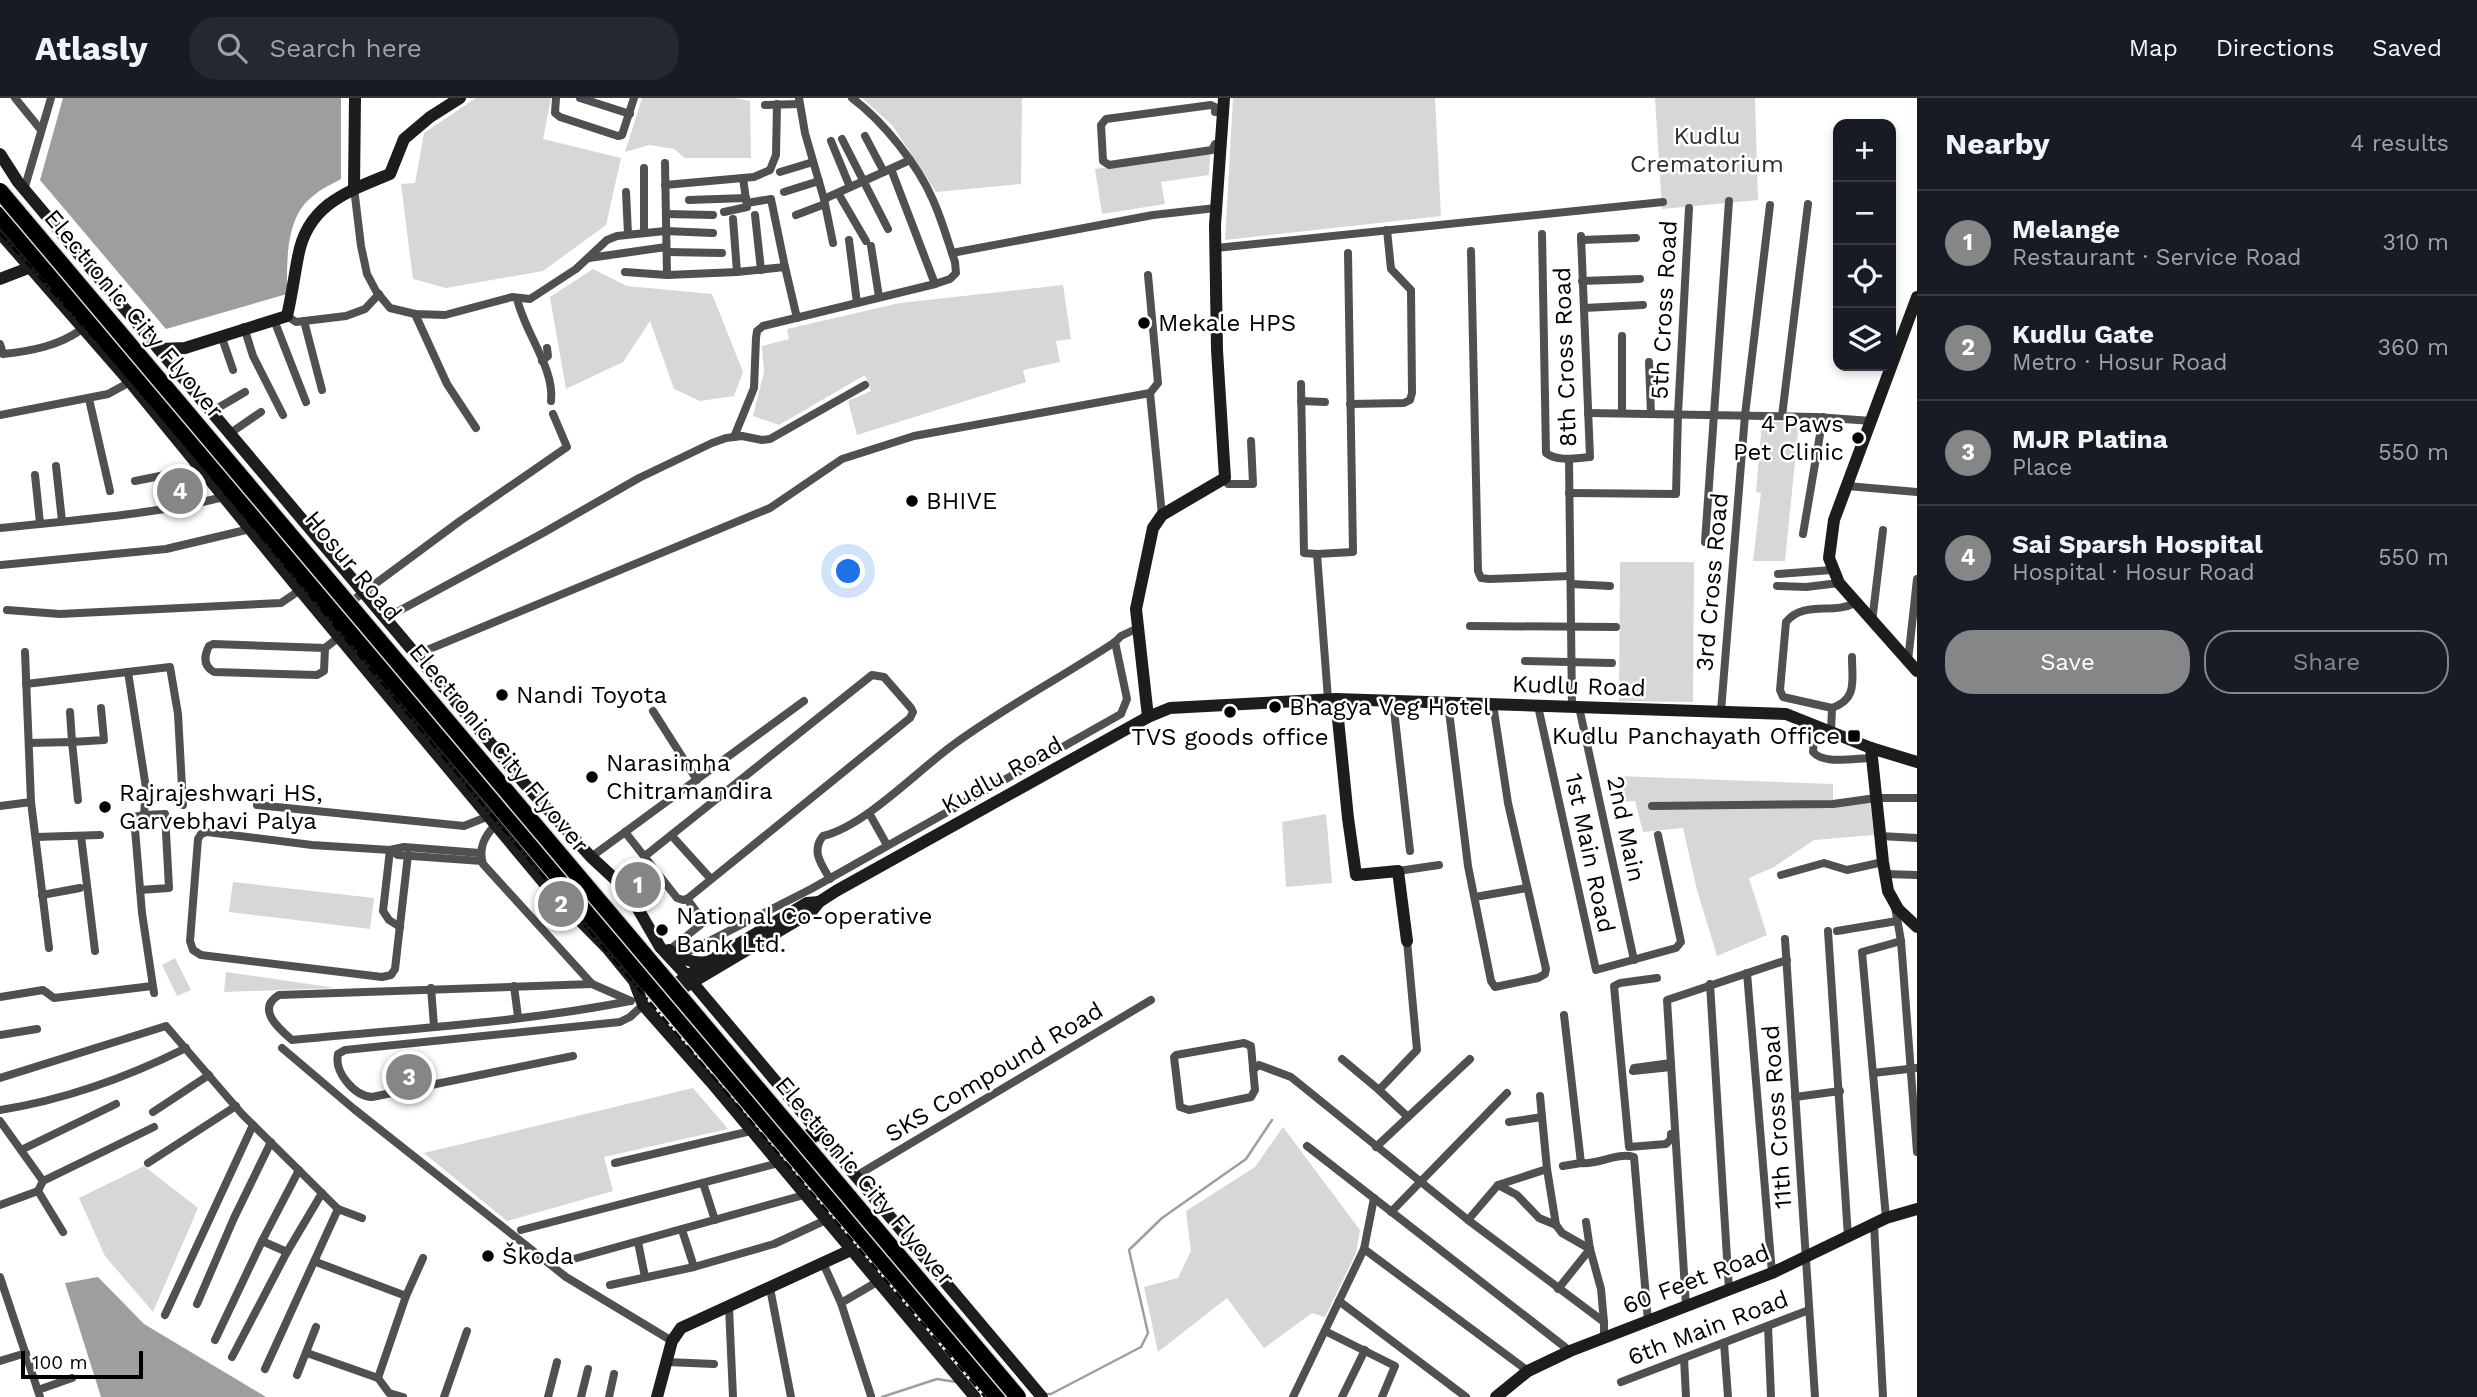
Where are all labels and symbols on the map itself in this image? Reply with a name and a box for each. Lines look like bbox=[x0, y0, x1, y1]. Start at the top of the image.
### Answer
park label: Kudlu Crematorium bbox=[1630, 122, 1784, 178]
street label: Electronic City Flyover bbox=[38, 204, 230, 424]
street label: 5th Cross Road bbox=[1645, 220, 1683, 400]
street label: 8th Cross Road bbox=[1548, 266, 1582, 448]
place label: Mekale HPS bbox=[1158, 309, 1296, 337]
marker: Mekale HPS bbox=[1136, 315, 1152, 331]
place label: 4 Paws Pet Clinic bbox=[1733, 410, 1844, 466]
marker: 4 Paws Pet Clinic bbox=[1850, 430, 1866, 446]
pin: 4 bbox=[157, 465, 203, 517]
place label: BHIVE bbox=[926, 487, 997, 515]
street label: 3rd Cross Road bbox=[1690, 492, 1734, 672]
marker: BHIVE bbox=[904, 493, 920, 509]
street label: Hosur Road bbox=[299, 505, 407, 627]
your location bbox=[831, 554, 865, 588]
street label: Electronic City Flyover bbox=[403, 638, 595, 858]
street label: Kudlu Road bbox=[1512, 670, 1646, 702]
place label: Nandi Toyota bbox=[516, 681, 667, 709]
marker: Nandi Toyota bbox=[494, 687, 510, 703]
place label: Bhagya Veg Hotel bbox=[1289, 693, 1491, 721]
marker: Bhagya Veg Hotel bbox=[1267, 699, 1283, 715]
marker: TVS goods office bbox=[1222, 704, 1238, 720]
place label: Kudlu Panchayath Office bbox=[1552, 722, 1840, 750]
place label: TVS goods office bbox=[1131, 723, 1329, 751]
marker: Kudlu Panchayath Office bbox=[1846, 728, 1862, 744]
street label: Kudlu Road bbox=[937, 730, 1067, 820]
place label: Narasimha Chitramandira bbox=[606, 749, 773, 805]
marker: Narasimha Chitramandira bbox=[584, 769, 600, 785]
street label: 1st Main Road bbox=[1559, 771, 1621, 935]
street label: 2nd Main bbox=[1601, 774, 1651, 884]
place label: Rajrajeshwari HS, Garvebhavi Palya bbox=[119, 779, 323, 835]
marker: Rajrajeshwari HS, Garvebhavi Palya bbox=[97, 799, 113, 815]
pin: 1 bbox=[615, 859, 661, 911]
pin: 2 bbox=[538, 878, 584, 930]
place label: National Co-operative Bank Ltd. bbox=[676, 902, 932, 958]
marker: National Co-operative Bank Ltd. bbox=[654, 922, 670, 938]
street label: SKS Compound Road bbox=[880, 996, 1108, 1148]
street label: 11th Cross Road bbox=[1757, 1024, 1797, 1210]
pin: 3 bbox=[386, 1051, 432, 1103]
street label: Electronic City Flyover bbox=[769, 1071, 961, 1291]
street label: 60 Feet Road bbox=[1619, 1238, 1773, 1320]
place label: Škoda bbox=[502, 1242, 574, 1270]
marker: Škoda bbox=[480, 1248, 496, 1264]
street label: 6th Main Road bbox=[1624, 1285, 1792, 1371]
scale bar bbox=[21, 1348, 144, 1380]

